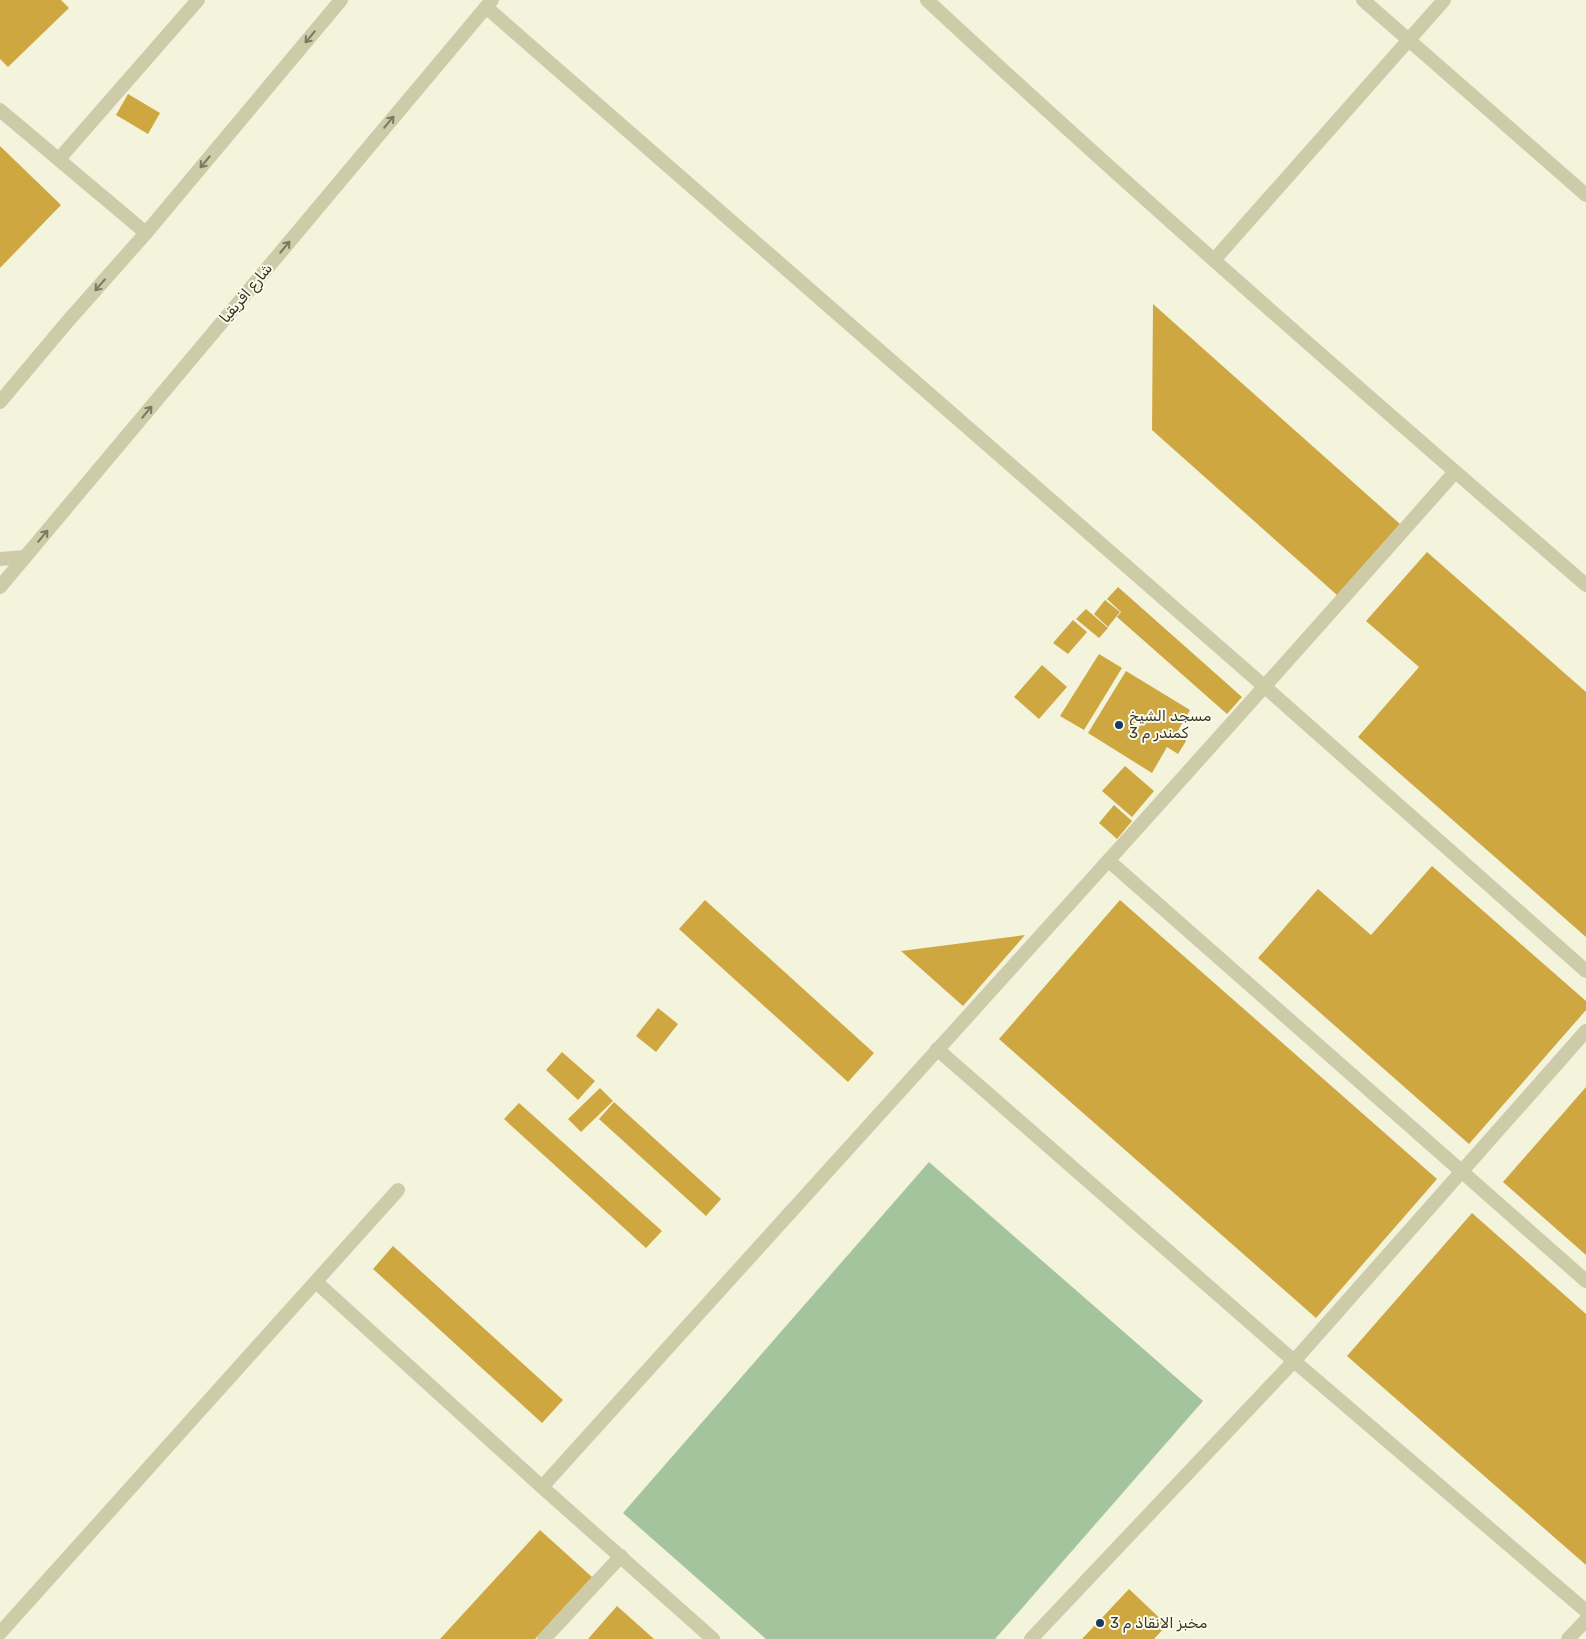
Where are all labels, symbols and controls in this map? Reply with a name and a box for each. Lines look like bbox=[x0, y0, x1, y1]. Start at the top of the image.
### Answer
one-way arrow bbox=[304, 31, 315, 44]
one-way arrow bbox=[384, 116, 395, 129]
one-way arrow bbox=[200, 155, 211, 168]
one-way arrow bbox=[279, 240, 291, 253]
street label: شارع افريقيا bbox=[216, 260, 278, 328]
one-way arrow bbox=[94, 279, 105, 292]
one-way arrow bbox=[141, 405, 153, 418]
one-way arrow bbox=[37, 530, 48, 543]
place label: مسجد الشيخ كمندر م 3 bbox=[1129, 707, 1211, 743]
marker: مسجد الشيخ كمندر م 3 bbox=[1113, 719, 1125, 731]
place label: مخبز الانقاذ م 3 bbox=[1110, 1614, 1207, 1633]
marker: مخبز الانقاذ م 3 bbox=[1094, 1617, 1106, 1629]

